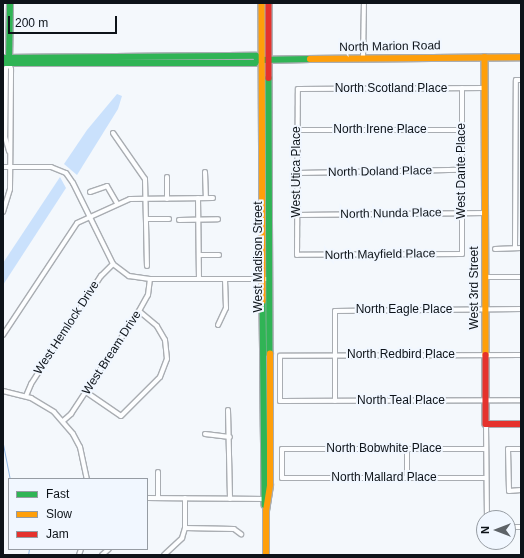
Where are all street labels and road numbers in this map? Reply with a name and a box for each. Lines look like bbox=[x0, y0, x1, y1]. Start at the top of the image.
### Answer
street label: North Marion Road bbox=[339, 39, 441, 55]
street label: North Scotland Place bbox=[335, 82, 447, 96]
street label: North Irene Place bbox=[333, 123, 427, 137]
street label: West Dante Place bbox=[455, 123, 469, 219]
street label: West Utica Place bbox=[290, 126, 304, 218]
street label: North Doland Place bbox=[328, 164, 432, 180]
street label: West Madison Street bbox=[252, 201, 266, 313]
street label: North Nunda Place bbox=[340, 206, 442, 222]
street label: West 3rd Street bbox=[468, 246, 482, 330]
street label: North Mayfield Place bbox=[325, 247, 435, 263]
street label: West Hemlock Drive bbox=[31, 279, 103, 377]
street label: North Eagle Place bbox=[356, 303, 452, 317]
street label: West Bream Drive bbox=[80, 308, 144, 398]
street label: North Redbird Place bbox=[347, 348, 455, 362]
street label: North Teal Place bbox=[357, 394, 445, 408]
street label: North Bobwhite Place bbox=[326, 442, 442, 456]
street label: North Mallard Place bbox=[331, 471, 437, 485]

